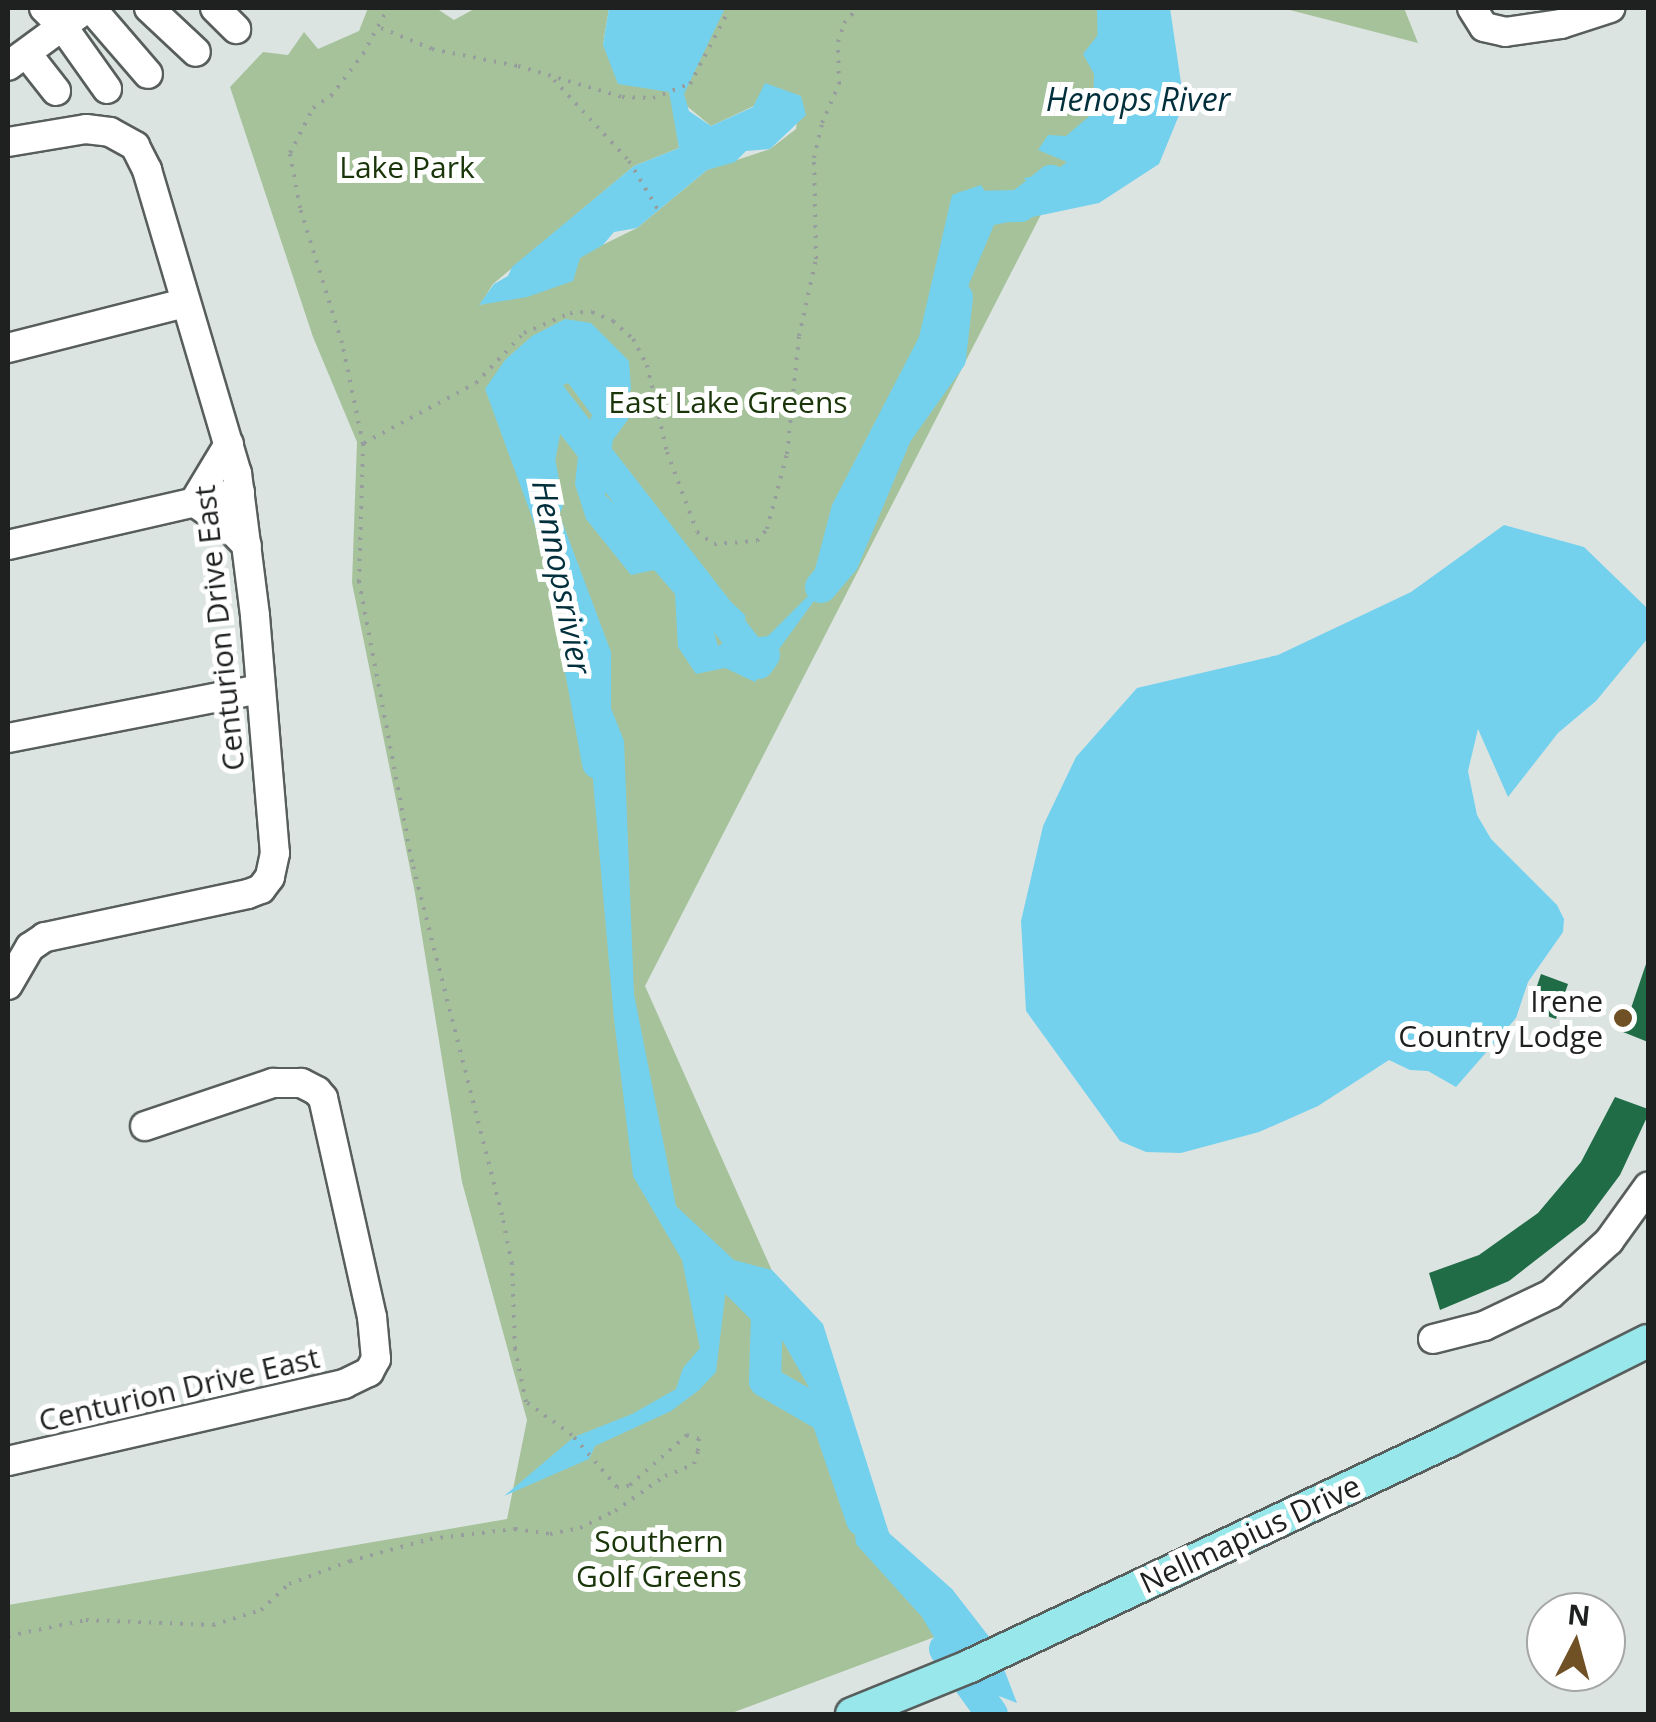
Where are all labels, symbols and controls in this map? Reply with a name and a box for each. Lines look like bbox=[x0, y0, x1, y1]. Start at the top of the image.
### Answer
water label: Henops River bbox=[1046, 80, 1230, 118]
park label: Lake Park bbox=[339, 149, 475, 185]
park label: East Lake Greens bbox=[608, 384, 848, 420]
water label: Hennopsrivier bbox=[524, 477, 600, 677]
street label: Centurion Drive East bbox=[186, 483, 252, 773]
place label: Irene Country Lodge bbox=[1398, 983, 1603, 1054]
marker: Irene Country Lodge bbox=[1612, 1007, 1634, 1029]
street label: Centurion Drive East bbox=[35, 1339, 323, 1439]
street label: Nellmapius Drive bbox=[1134, 1467, 1366, 1601]
park label: Southern Golf Greens bbox=[576, 1523, 742, 1594]
north arrow bbox=[1526, 1592, 1626, 1692]
text: N bbox=[1566, 1594, 1592, 1634]

